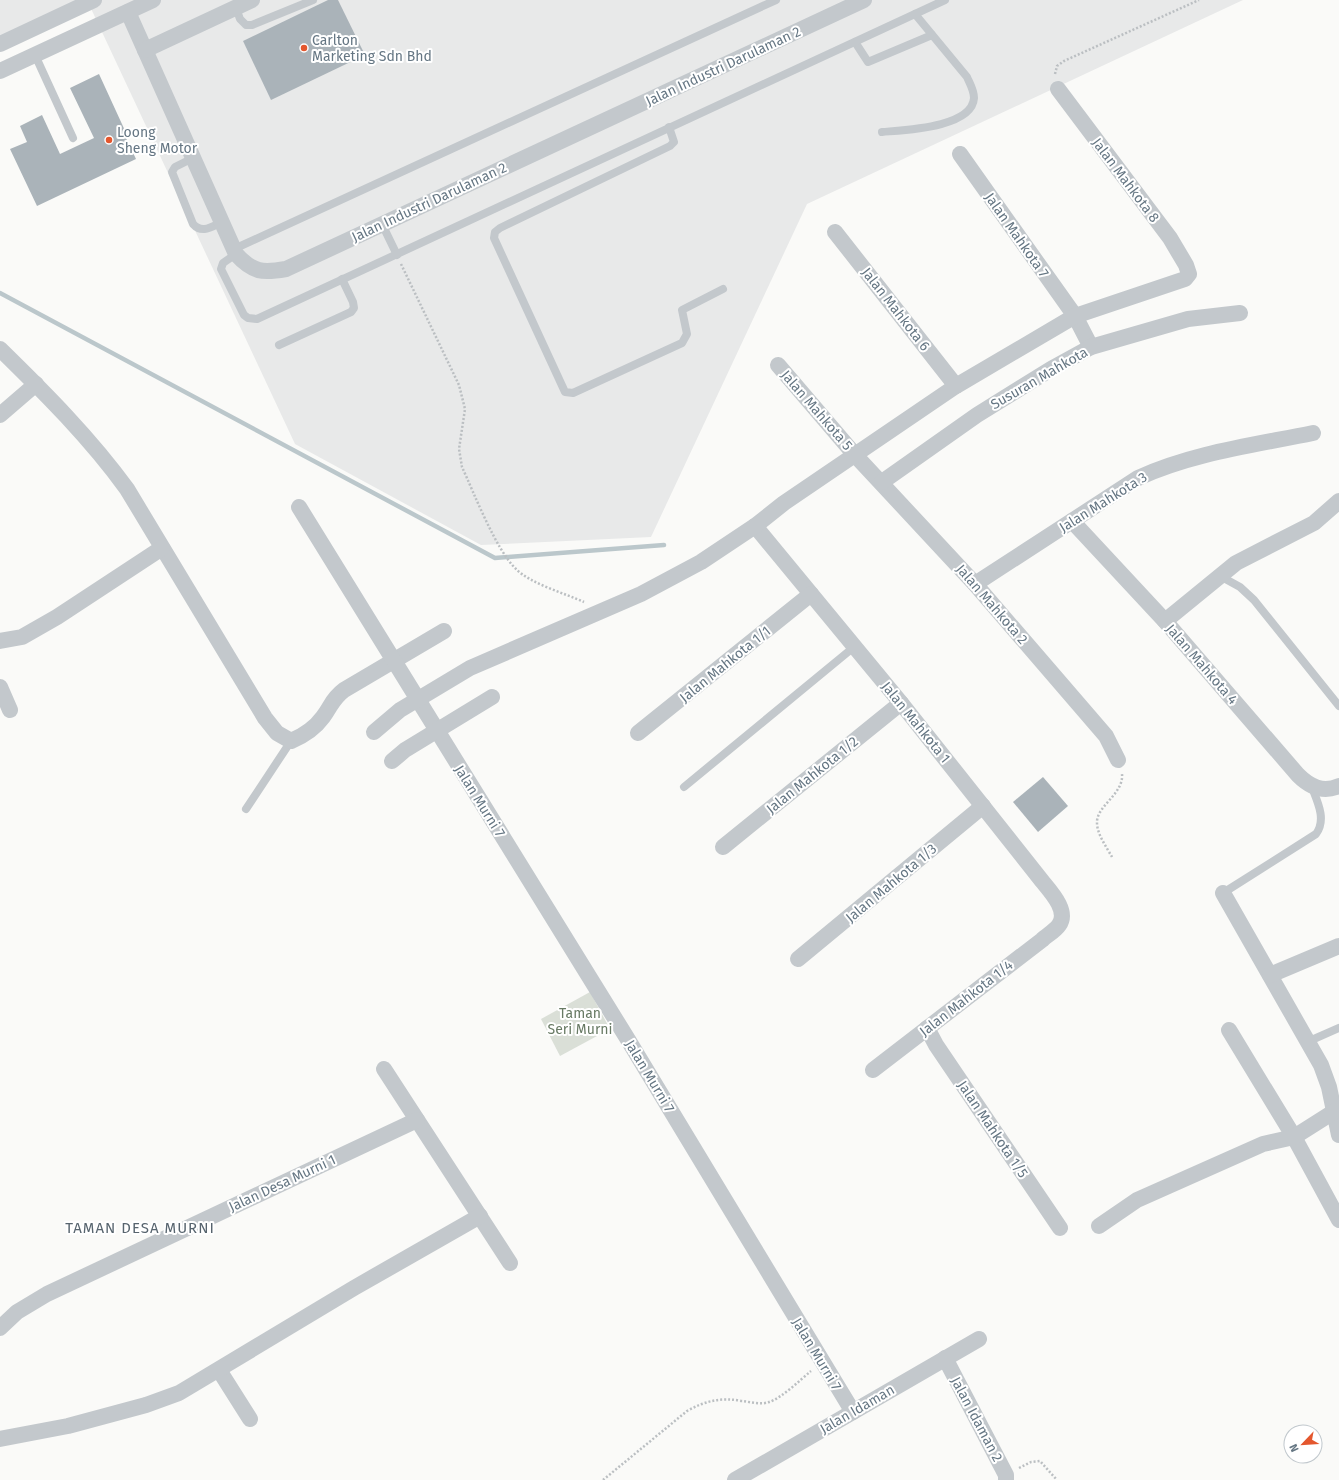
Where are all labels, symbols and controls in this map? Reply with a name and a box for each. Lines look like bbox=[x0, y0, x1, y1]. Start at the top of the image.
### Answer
street label: Jalan Industri Darulaman 2 bbox=[643, 23, 803, 110]
place label: Carlton Marketing Sdn Bhd bbox=[312, 32, 432, 65]
marker: Carlton Marketing Sdn Bhd bbox=[299, 43, 309, 53]
place label: Loong Sheng Motor bbox=[117, 124, 198, 157]
marker: Loong Sheng Motor bbox=[104, 135, 114, 145]
street label: Jalan Mahkota 8 bbox=[1088, 135, 1163, 226]
street label: Jalan Industri Darulaman 2 bbox=[349, 159, 509, 246]
street label: Jalan Mahkota 7 bbox=[981, 190, 1052, 281]
street label: Jalan Mahkota 6 bbox=[858, 264, 933, 354]
street label: Susuran Mahkota bbox=[988, 344, 1091, 413]
street label: Jalan Mahkota 5 bbox=[777, 367, 856, 454]
street label: Jalan Mahkota 3 bbox=[1056, 469, 1150, 536]
street label: Jalan Mahkota 2 bbox=[952, 561, 1031, 648]
street label: Jalan Mahkota 4 bbox=[1162, 621, 1242, 708]
street label: Jalan Mahkota 1/1 bbox=[676, 623, 774, 706]
street label: Jalan Mahkota 1 bbox=[878, 678, 954, 766]
street label: Jalan Mahkota 1/2 bbox=[763, 733, 862, 818]
street label: Jalan Murni 7 bbox=[451, 762, 508, 840]
street label: Jalan Mahkota 1/3 bbox=[842, 840, 940, 926]
street label: Jalan Mahkota 1/4 bbox=[916, 956, 1017, 1040]
park label: Taman Seri Murni bbox=[548, 1005, 612, 1038]
street label: Jalan Murni 7 bbox=[621, 1037, 678, 1116]
street label: Jalan Mahkota 1/5 bbox=[954, 1077, 1031, 1181]
street label: Jalan Desa Murni 1 bbox=[226, 1151, 338, 1216]
district label: TAMAN DESA MURNI bbox=[65, 1219, 215, 1237]
street label: Jalan Murni 7 bbox=[788, 1315, 845, 1394]
street label: Jalan Idaman 2 bbox=[947, 1374, 1006, 1465]
street label: Jalan Idaman bbox=[817, 1381, 898, 1438]
north arrow bbox=[1283, 1424, 1323, 1464]
text: N bbox=[1287, 1442, 1302, 1454]

